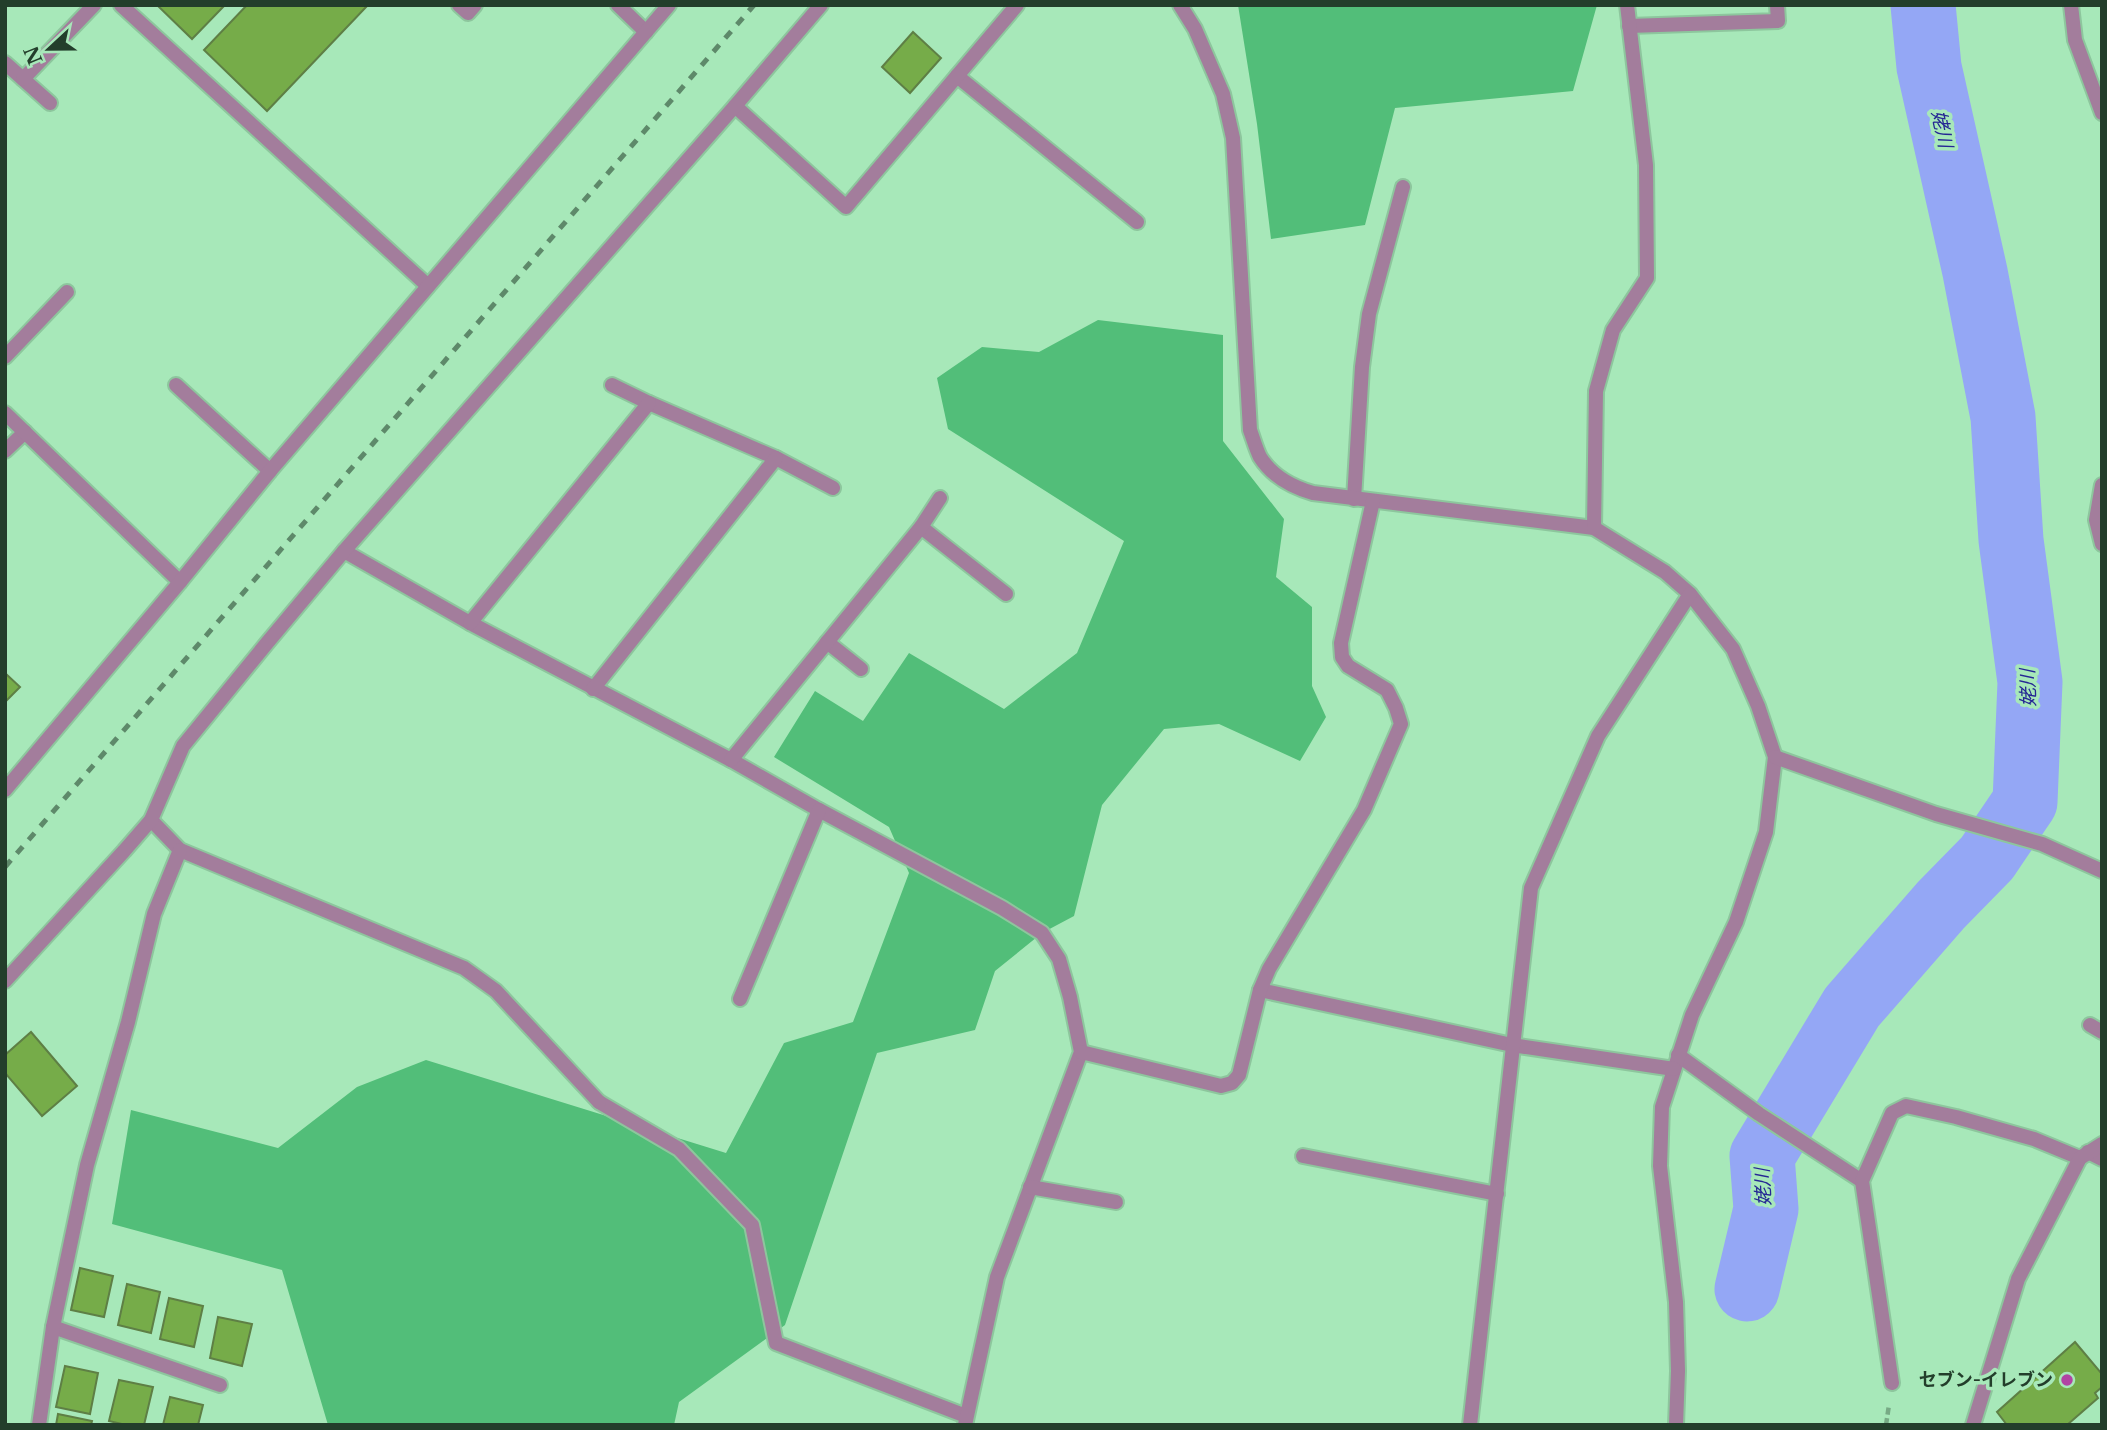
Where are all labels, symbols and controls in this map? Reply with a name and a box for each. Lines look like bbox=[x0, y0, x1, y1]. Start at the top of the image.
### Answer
north arrow bbox=[14, 14, 84, 84]
text: N bbox=[20, 42, 48, 68]
water label: 姥川 bbox=[1927, 108, 1958, 152]
water label: 姥川 bbox=[2016, 667, 2040, 707]
water label: 姥川 bbox=[1750, 1165, 1775, 1207]
place label: セブン-イレブン bbox=[1919, 1369, 2053, 1391]
marker: セブン-イレブン bbox=[2059, 1372, 2075, 1388]

